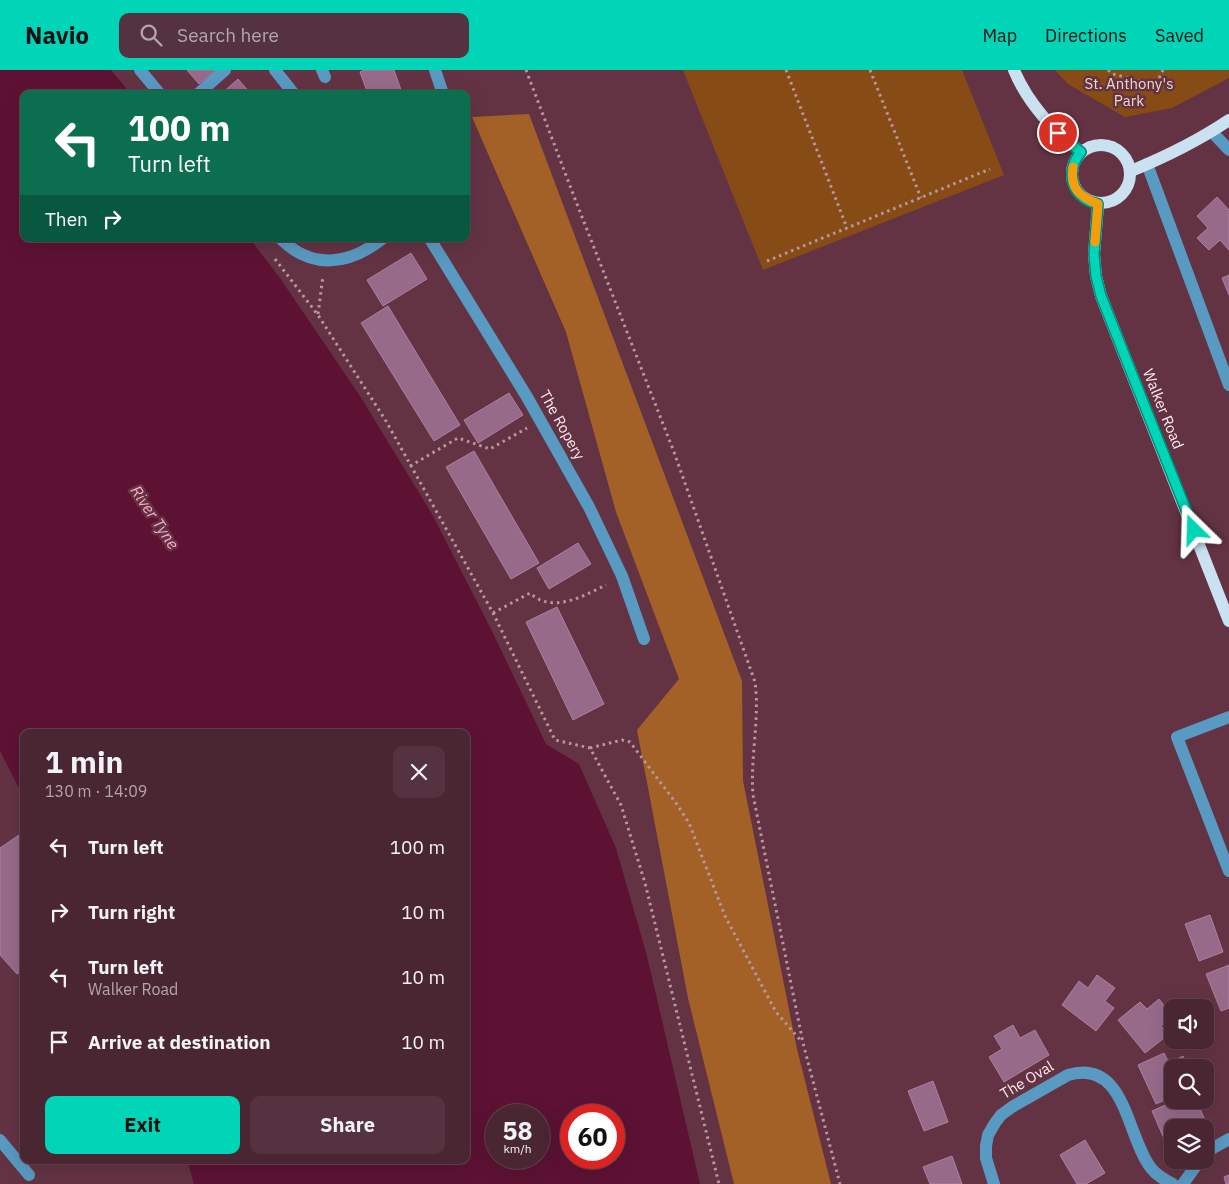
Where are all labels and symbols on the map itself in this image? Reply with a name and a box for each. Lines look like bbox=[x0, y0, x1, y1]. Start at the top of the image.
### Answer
park label: St. Anthony's Park bbox=[1084, 74, 1174, 110]
pin bbox=[1037, 112, 1079, 154]
street label: Walker Road bbox=[1139, 366, 1188, 452]
street label: The Ropery bbox=[536, 387, 590, 463]
water label: River Tyne bbox=[126, 481, 184, 553]
position arrow bbox=[1167, 503, 1219, 555]
street label: The Oval bbox=[997, 1056, 1057, 1103]
speed limit sign: 60 bbox=[560, 1104, 625, 1169]

